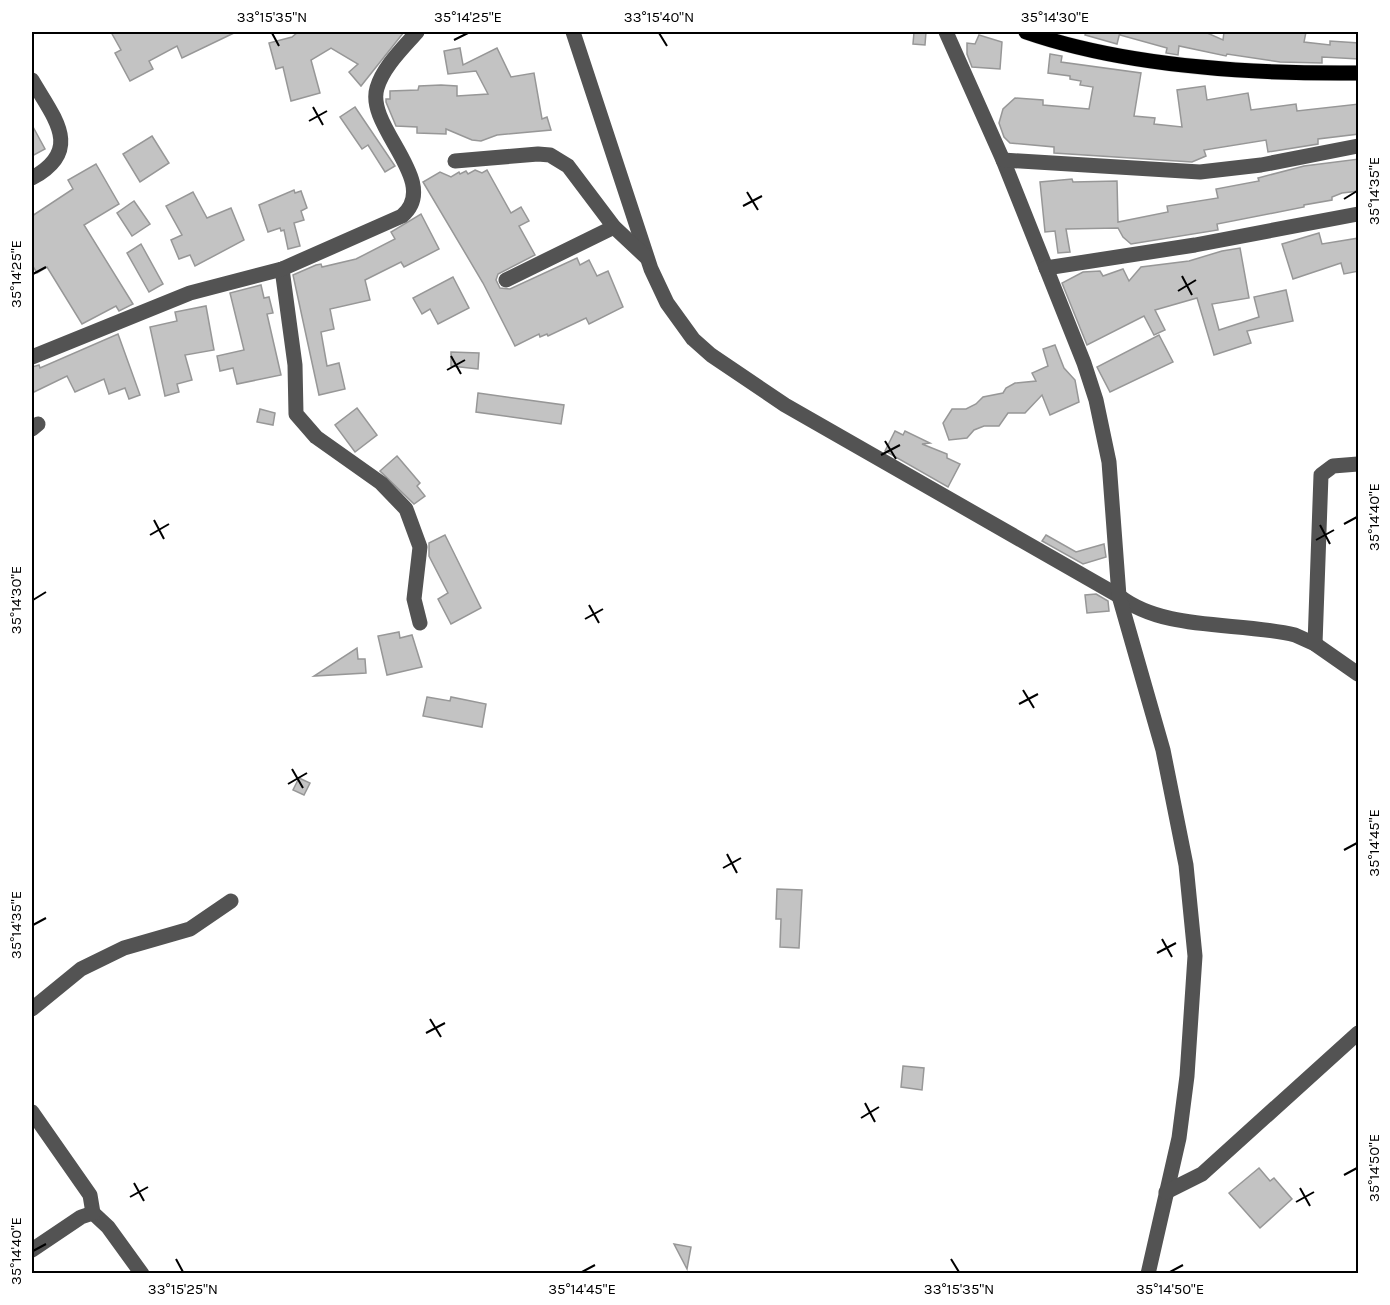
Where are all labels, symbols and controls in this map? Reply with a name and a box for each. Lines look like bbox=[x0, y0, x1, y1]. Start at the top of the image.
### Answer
text: 33°15'35"N bbox=[237, 8, 307, 26]
text: 35°14'25"E bbox=[434, 8, 502, 26]
text: 33°15'40"N bbox=[624, 8, 694, 26]
text: 35°14'30"E bbox=[1021, 8, 1089, 26]
text: 35°14'35"E bbox=[1365, 157, 1383, 225]
text: 35°14'25"E bbox=[7, 240, 25, 308]
text: 35°14'40"E bbox=[1365, 483, 1383, 551]
text: 35°14'30"E bbox=[7, 566, 25, 634]
text: 35°14'45"E bbox=[1365, 809, 1383, 877]
text: 35°14'35"E bbox=[7, 891, 25, 959]
text: 35°14'50"E bbox=[1365, 1134, 1383, 1202]
text: 35°14'40"E bbox=[7, 1217, 25, 1285]
text: 33°15'25"N bbox=[148, 1280, 218, 1298]
text: 35°14'45"E bbox=[548, 1280, 616, 1298]
text: 33°15'35"N bbox=[924, 1280, 994, 1298]
text: 35°14'50"E bbox=[1136, 1280, 1204, 1298]

